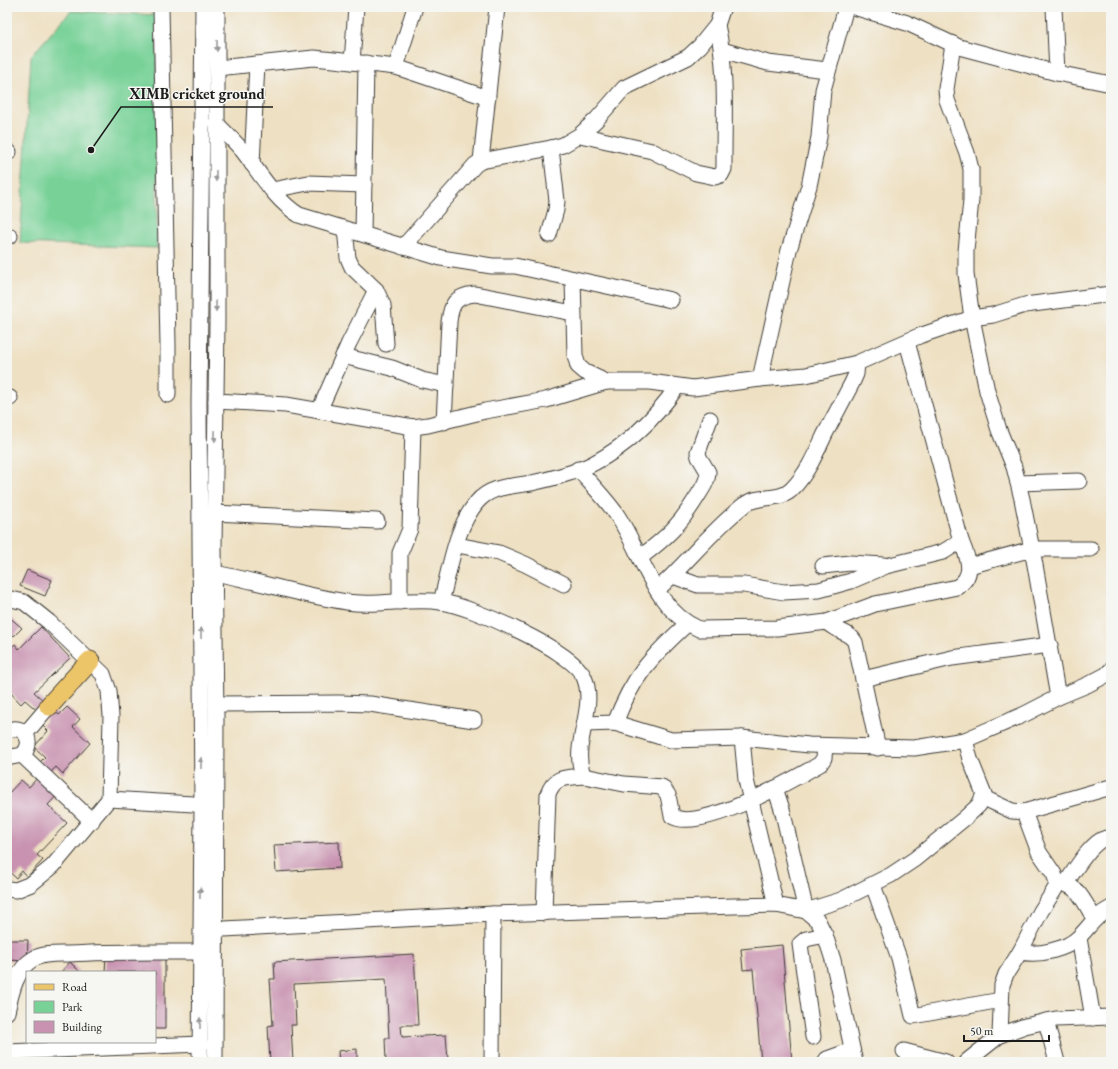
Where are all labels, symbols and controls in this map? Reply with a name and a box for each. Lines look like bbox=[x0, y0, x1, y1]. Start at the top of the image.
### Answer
one-way arrow bbox=[214, 40, 220, 53]
callout: XIMB cricket ground bbox=[121, 80, 273, 107]
text: XIMB cricket ground bbox=[128, 84, 266, 103]
one-way arrow bbox=[213, 170, 219, 183]
one-way arrow bbox=[213, 300, 219, 313]
one-way arrow bbox=[212, 430, 218, 443]
one-way arrow bbox=[198, 626, 204, 639]
one-way arrow bbox=[198, 756, 204, 769]
one-way arrow bbox=[197, 887, 204, 899]
legend bbox=[26, 971, 156, 1043]
text: Road bbox=[62, 979, 88, 995]
text: Park bbox=[62, 999, 83, 1015]
one-way arrow bbox=[197, 1017, 204, 1029]
scale bar bbox=[964, 1017, 1049, 1043]
text: Building bbox=[62, 1019, 103, 1035]
text: 50 m bbox=[970, 1023, 994, 1039]

